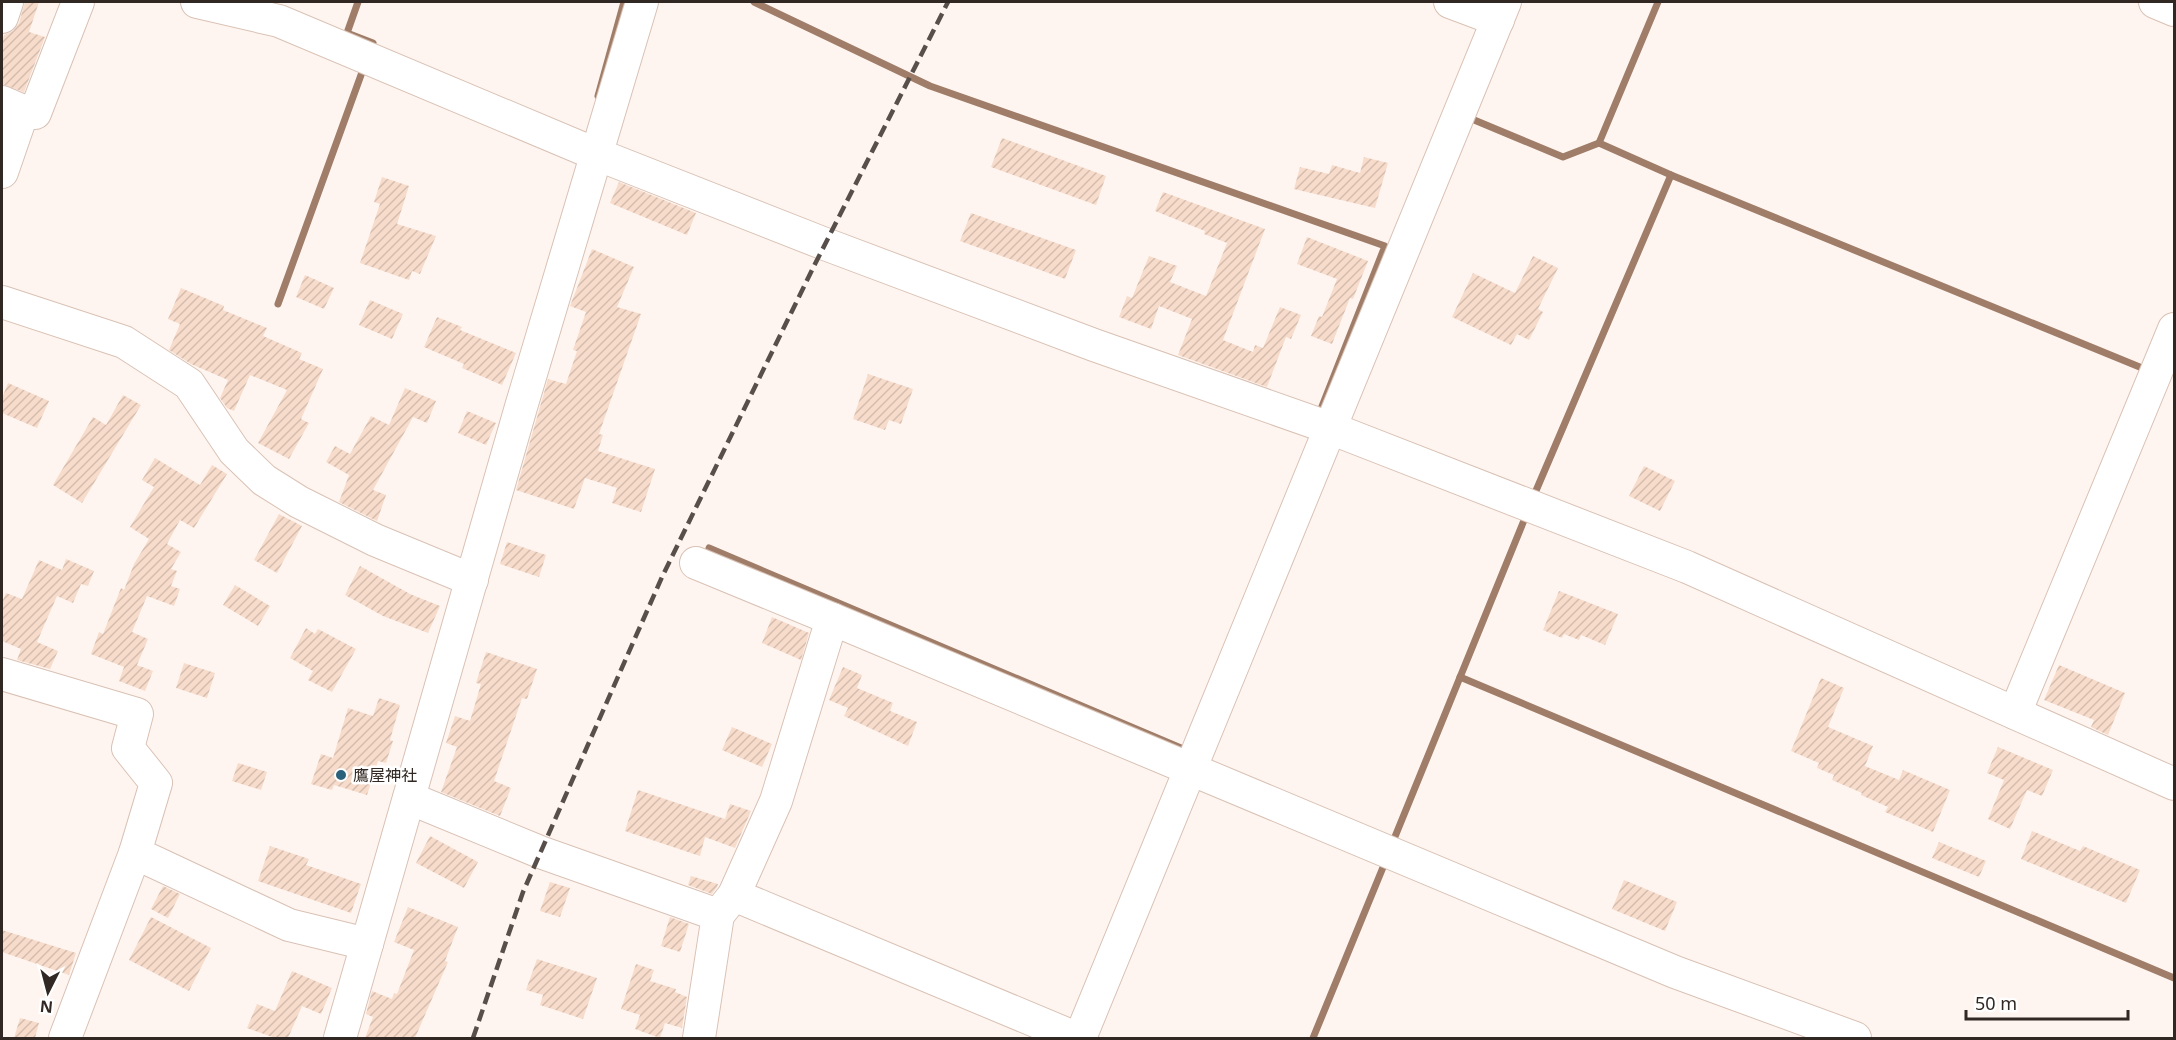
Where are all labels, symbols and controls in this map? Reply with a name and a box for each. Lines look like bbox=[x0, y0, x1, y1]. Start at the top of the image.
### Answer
place label: 鷹屋神社 bbox=[353, 764, 417, 786]
marker: 鷹屋神社 bbox=[334, 768, 348, 782]
north arrow bbox=[18, 962, 78, 1022]
scale bar bbox=[1966, 983, 2128, 1021]
text: 50 m bbox=[1975, 991, 2017, 1015]
text: N bbox=[39, 995, 54, 1019]

